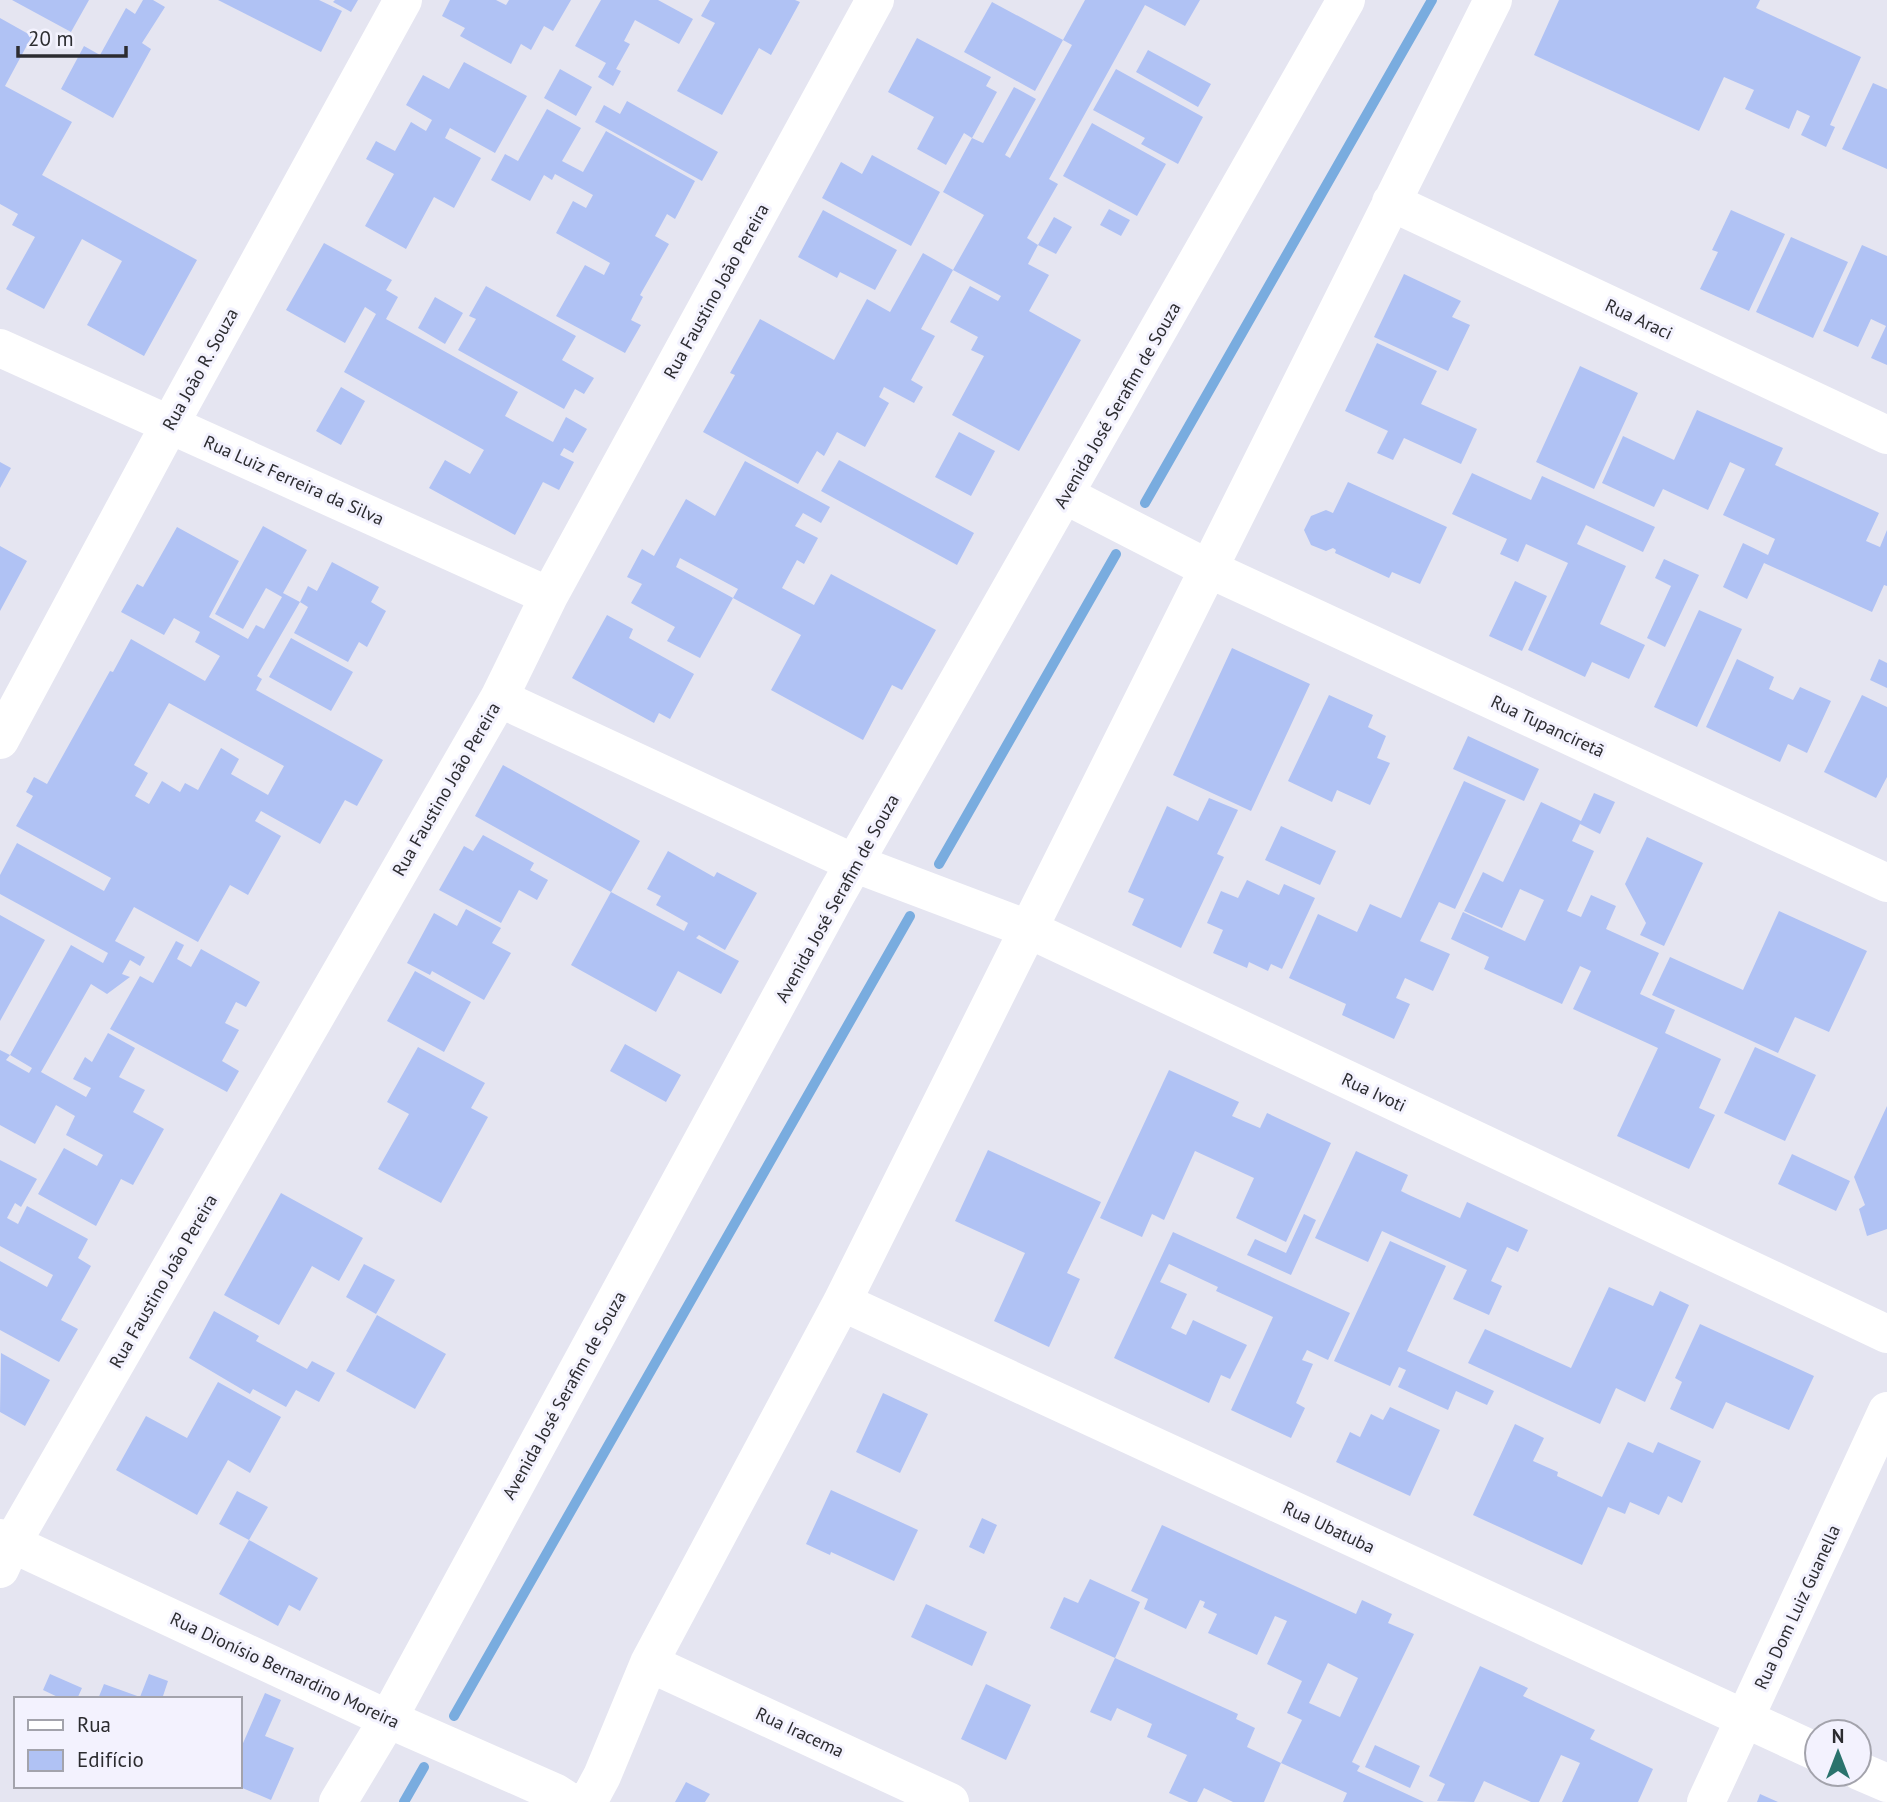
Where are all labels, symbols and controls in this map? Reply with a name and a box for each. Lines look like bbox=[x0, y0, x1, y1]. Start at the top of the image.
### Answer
scale bar bbox=[18, 14, 126, 58]
text: 20 m bbox=[28, 25, 74, 52]
street label: Rua Faustino João Pereira bbox=[658, 199, 774, 383]
street label: Rua Araci bbox=[1602, 293, 1676, 345]
street label: Avenida José Serafim de Souza bbox=[1048, 298, 1186, 512]
street label: Rua João R. Souza bbox=[157, 304, 243, 434]
street label: Rua Luiz Ferreira da Silva bbox=[200, 430, 388, 530]
street label: Rua Tupanciretã bbox=[1487, 690, 1609, 762]
street label: Rua Faustino João Pereira bbox=[387, 698, 505, 880]
street label: Avenida José Serafim de Souza bbox=[770, 790, 904, 1006]
street label: Rua Ivoti bbox=[1338, 1067, 1410, 1117]
street label: Rua Faustino João Pereira bbox=[104, 1190, 222, 1372]
street label: Avenida José Serafim de Souza bbox=[497, 1287, 631, 1503]
street label: Rua Ubatuba bbox=[1279, 1496, 1379, 1558]
street label: Rua Dom Luiz Guanella bbox=[1749, 1521, 1845, 1693]
street label: Rua Dionísio Bernardino Moreira bbox=[167, 1607, 403, 1733]
legend bbox=[14, 1697, 242, 1788]
street label: Rua Iracema bbox=[752, 1702, 848, 1762]
text: Rua bbox=[77, 1711, 111, 1738]
north arrow bbox=[1803, 1718, 1873, 1788]
text: N bbox=[1832, 1724, 1844, 1748]
text: Edifício bbox=[77, 1746, 144, 1773]

